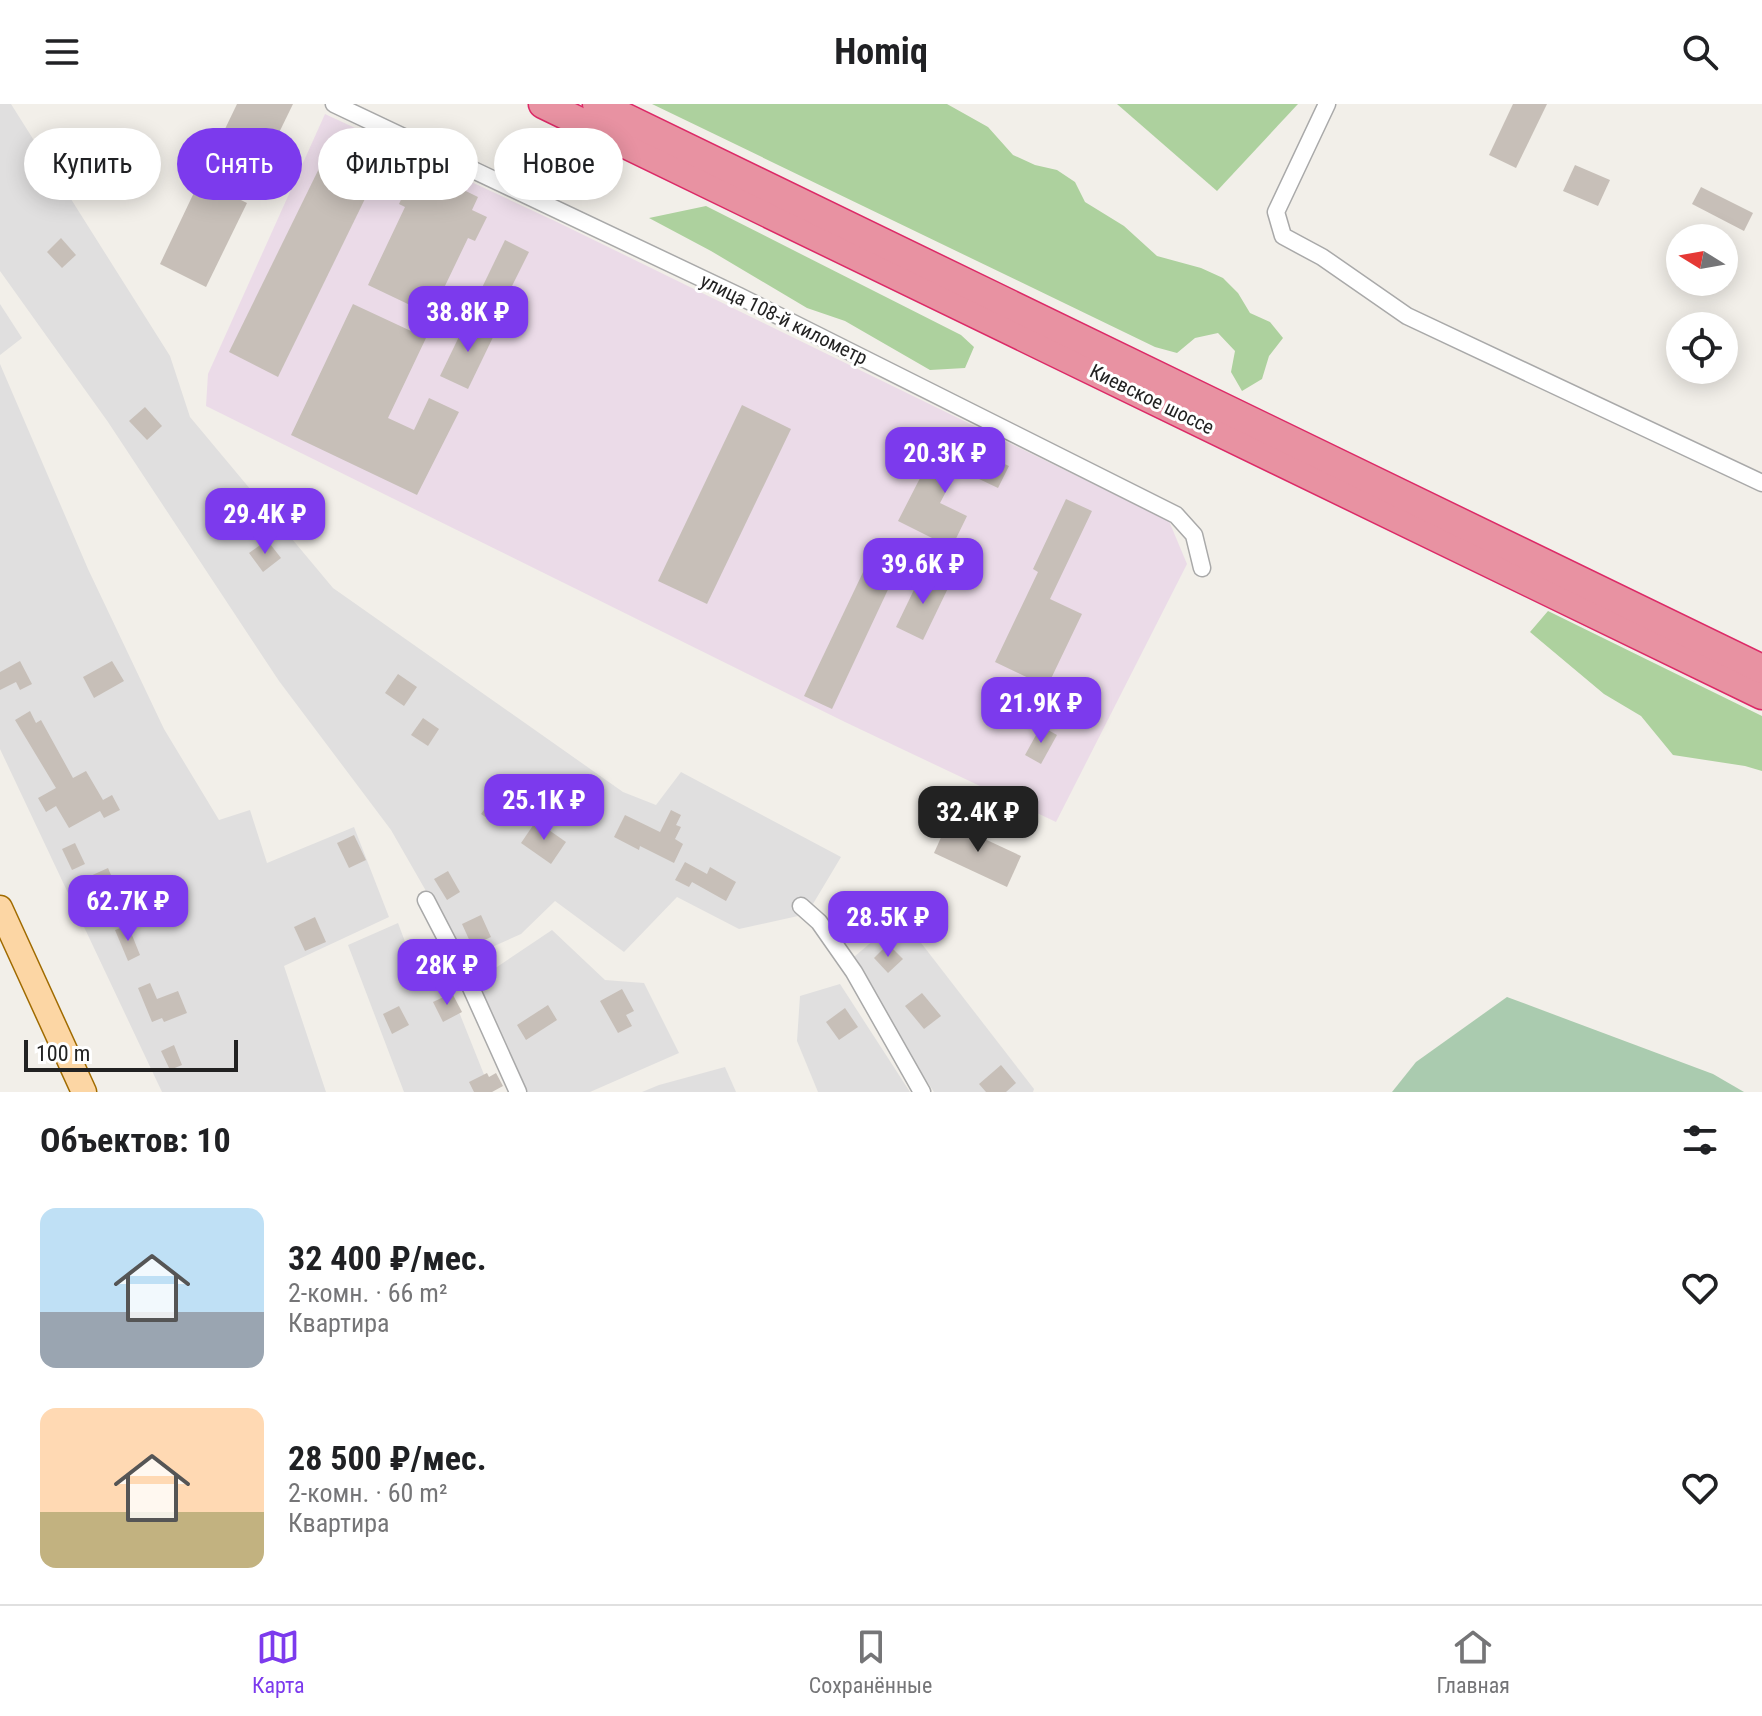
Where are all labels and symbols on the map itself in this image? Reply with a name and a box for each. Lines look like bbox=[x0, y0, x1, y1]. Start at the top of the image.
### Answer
north arrow bbox=[1666, 224, 1738, 296]
street label: улица 108-й километр bbox=[697, 268, 871, 370]
pin: 38.8K ₽ bbox=[394, 286, 542, 354]
street label: Киевское шоссе bbox=[1086, 359, 1218, 439]
pin: 20.3K ₽ bbox=[871, 427, 1019, 495]
pin: 29.4K ₽ bbox=[191, 488, 339, 556]
pin: 39.6K ₽ bbox=[849, 538, 997, 606]
pin: 21.9K ₽ bbox=[967, 677, 1115, 745]
pin: 25.1K ₽ bbox=[470, 774, 618, 842]
pin: 32.4K ₽ bbox=[904, 786, 1052, 854]
pin: 62.7K ₽ bbox=[54, 875, 202, 943]
pin: 28.5K ₽ bbox=[814, 891, 962, 959]
pin: 28K ₽ bbox=[391, 939, 503, 1007]
scale bar bbox=[24, 1036, 238, 1072]

